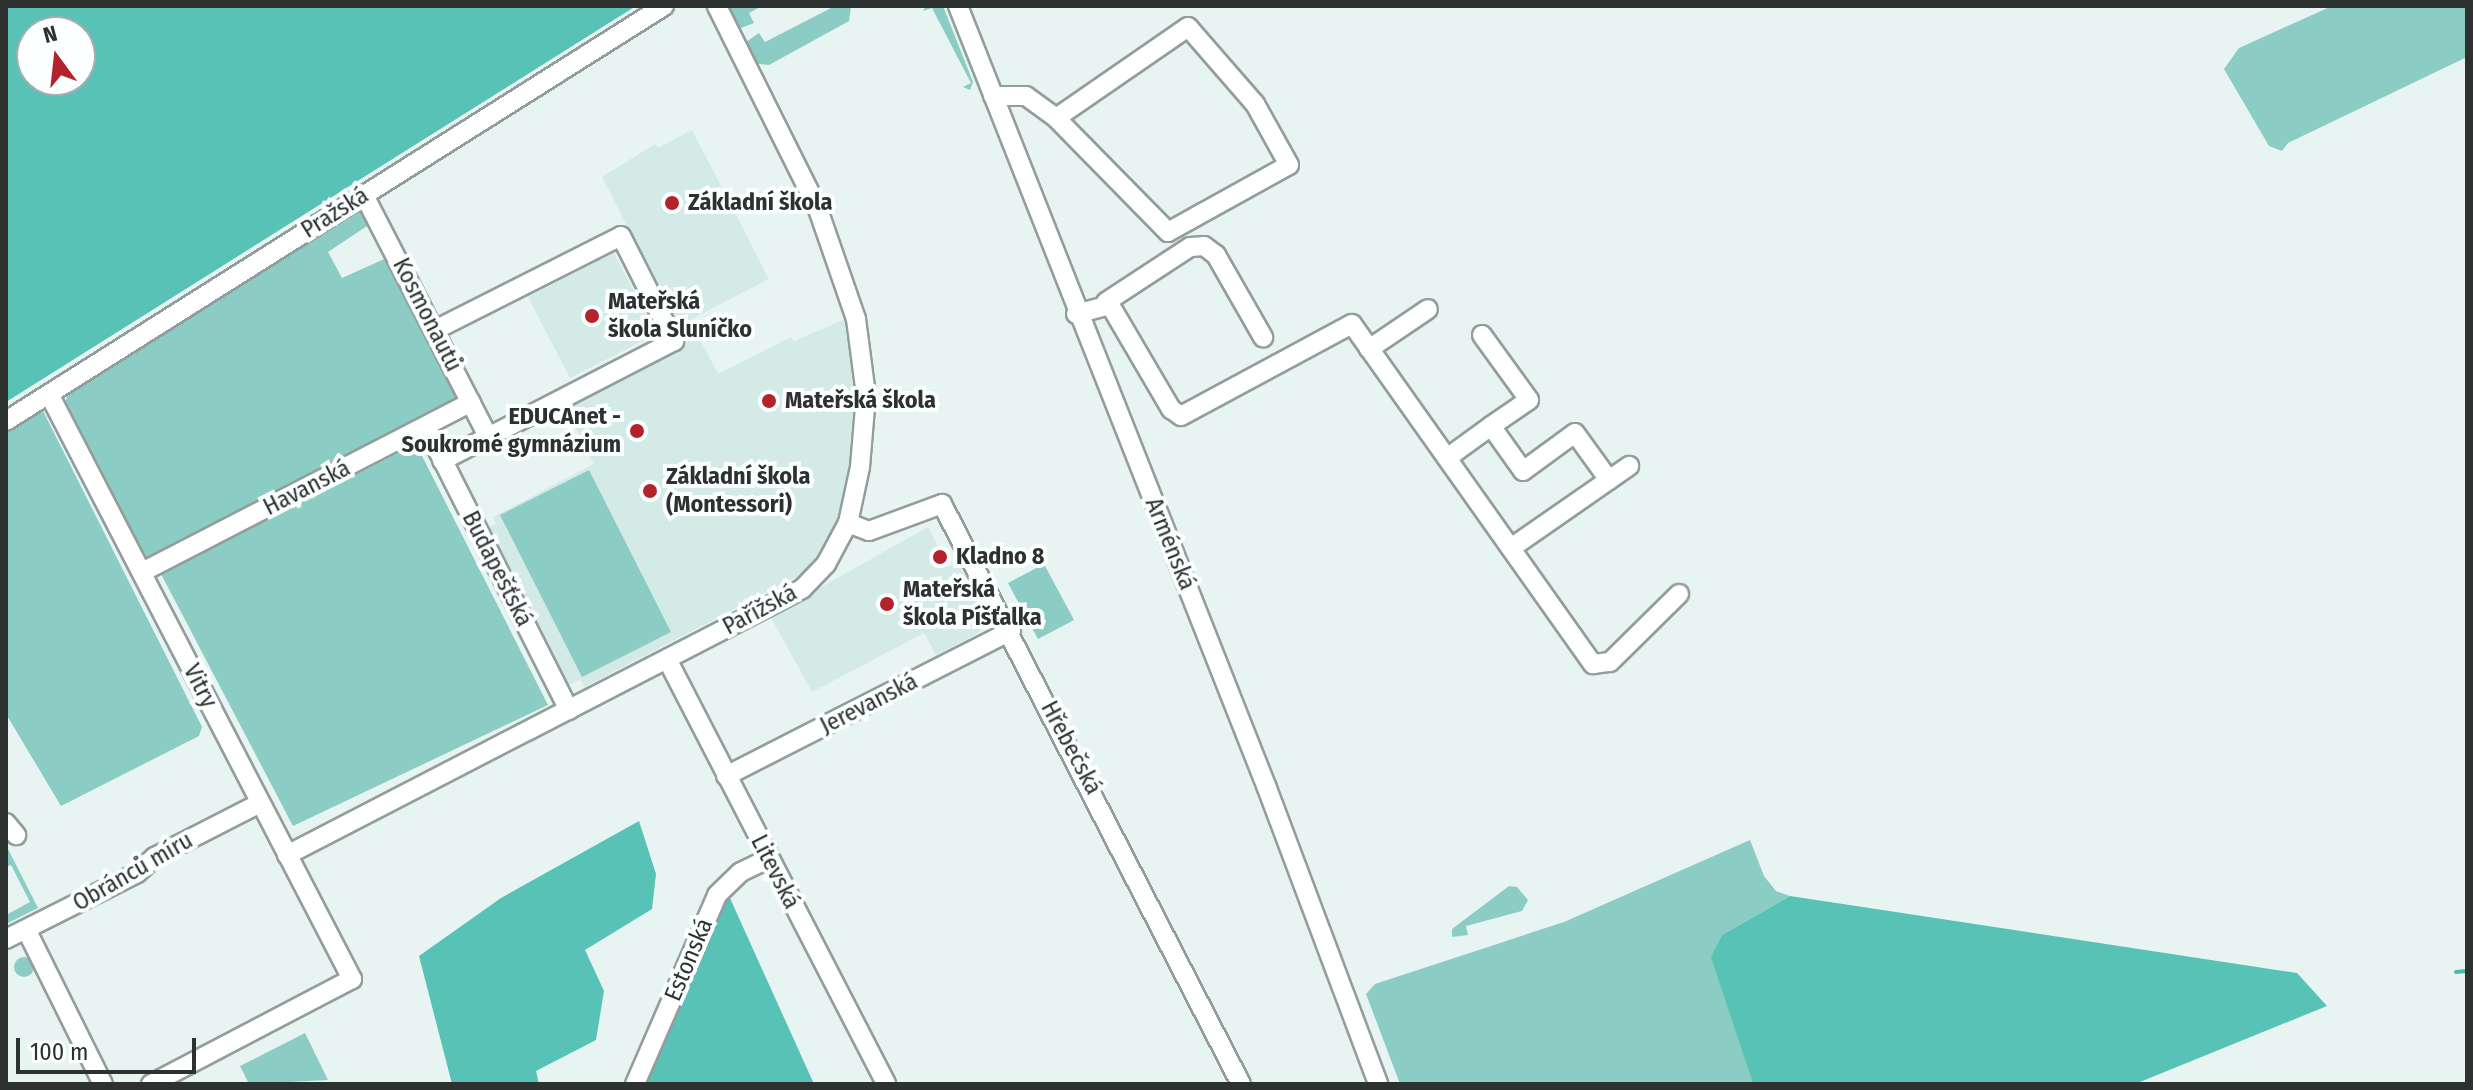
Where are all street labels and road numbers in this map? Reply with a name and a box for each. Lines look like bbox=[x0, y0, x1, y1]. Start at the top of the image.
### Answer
street label: Pražská bbox=[296, 181, 374, 245]
street label: Kosmonautů bbox=[386, 253, 468, 377]
street label: Havanská bbox=[259, 454, 355, 522]
street label: Arménská bbox=[1139, 494, 1201, 594]
street label: Budapešťská bbox=[456, 506, 538, 632]
street label: Pařížská bbox=[718, 579, 802, 641]
street label: Vitry bbox=[177, 659, 223, 713]
street label: Jerevanská bbox=[815, 667, 923, 741]
street label: Hřebečská bbox=[1034, 696, 1108, 800]
street label: Obránců míru bbox=[68, 826, 198, 918]
street label: Litevská bbox=[744, 830, 806, 914]
street label: Estonská bbox=[659, 914, 719, 1006]

